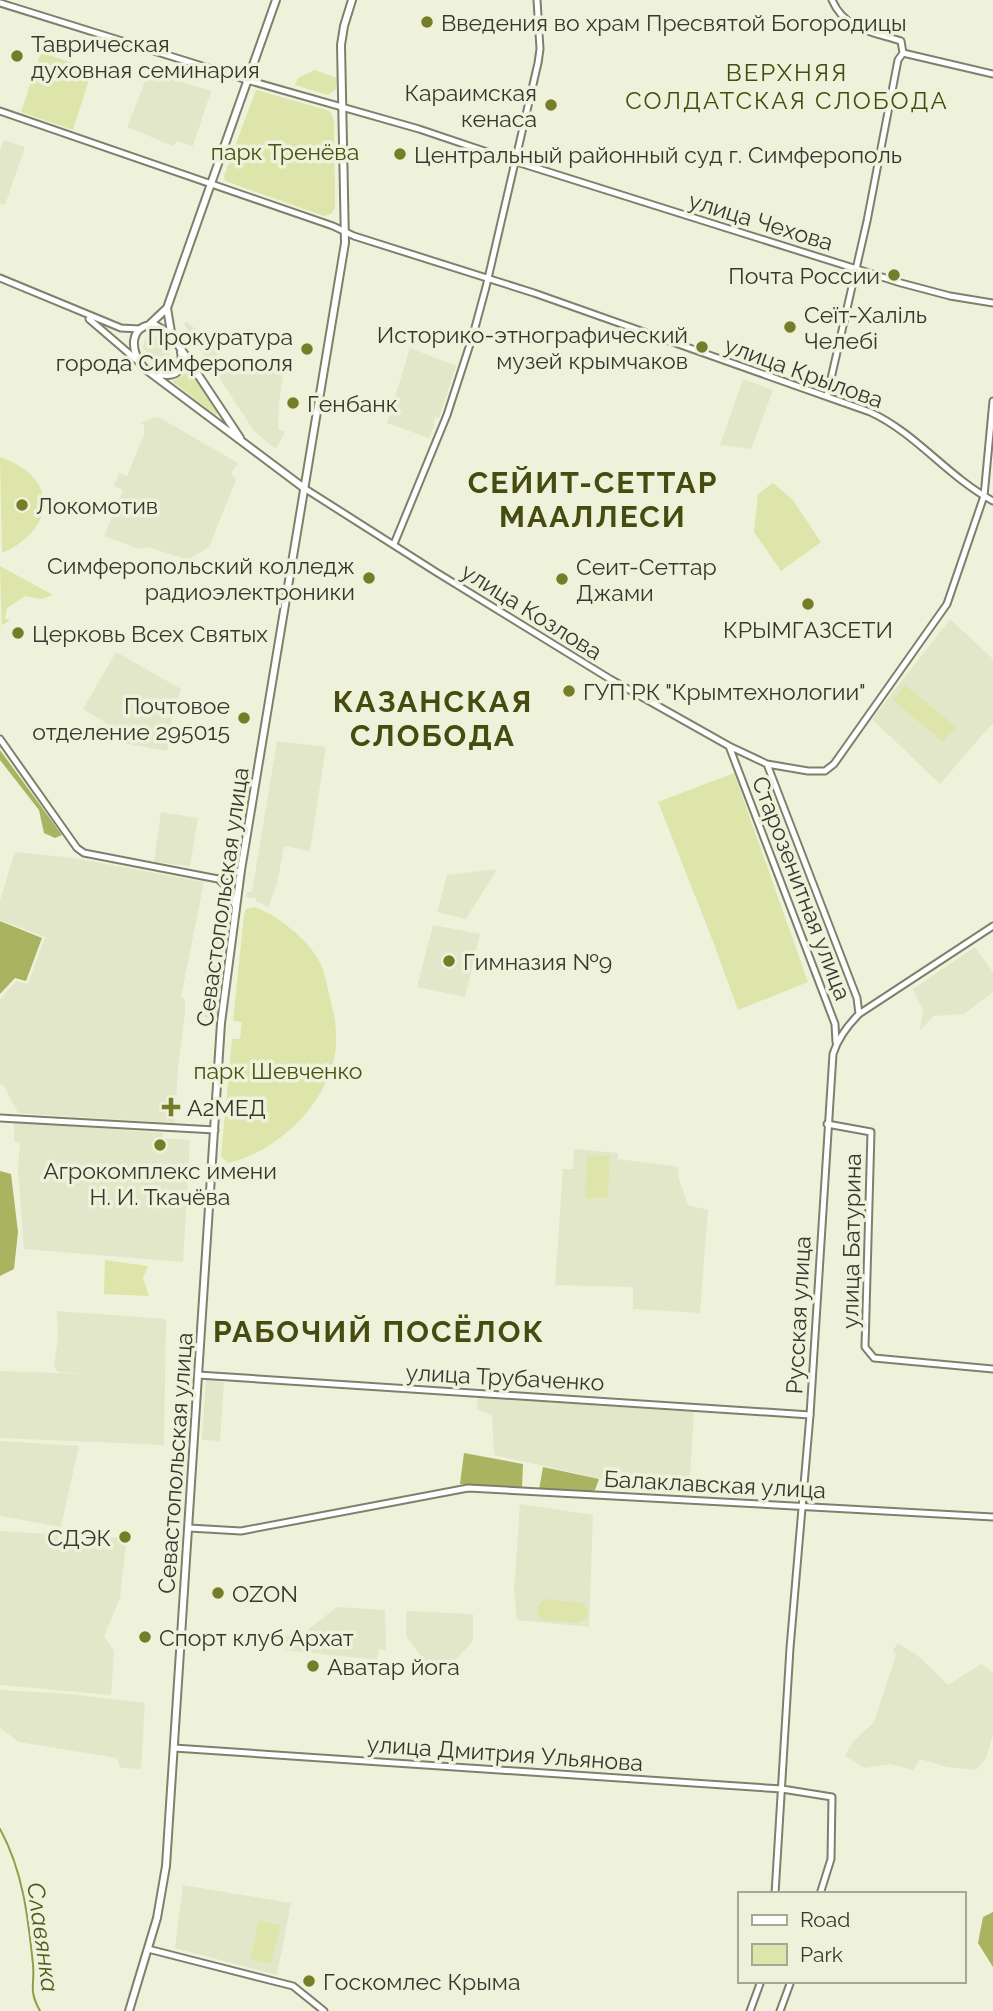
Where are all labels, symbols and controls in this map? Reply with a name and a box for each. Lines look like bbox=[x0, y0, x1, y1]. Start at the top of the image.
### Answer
place label: Введения во храм Пресвятой Богородицы bbox=[441, 9, 907, 36]
marker: Введения во храм Пресвятой Богородицы bbox=[419, 14, 435, 30]
place label: Таврическая духовная семинария bbox=[31, 30, 260, 83]
marker: Таврическая духовная семинария bbox=[9, 48, 25, 64]
district label: ВЕРХНЯЯ СОЛДАТСКАЯ СЛОБОДА bbox=[625, 58, 949, 115]
place label: Караимская кенаса bbox=[404, 79, 537, 132]
marker: Караимская кенаса bbox=[543, 97, 559, 113]
park label: парк Тренёва bbox=[211, 138, 359, 165]
place label: Центральный районный суд г. Симферополь bbox=[414, 141, 902, 168]
marker: Центральный районный суд г. Симферополь bbox=[392, 146, 408, 162]
street label: улица Чехова bbox=[686, 186, 836, 256]
place label: Почта России bbox=[728, 262, 880, 289]
marker: Почта России bbox=[886, 267, 902, 283]
place label: Сеїт-Халіль Челебі bbox=[804, 301, 927, 354]
marker: Сеїт-Халіль Челебі bbox=[782, 319, 798, 335]
place label: Историко-этнографический музей крымчаков bbox=[377, 321, 688, 374]
place label: Прокуратура города Симферополя bbox=[56, 323, 293, 376]
street label: улица Крылова bbox=[721, 331, 887, 413]
marker: Историко-этнографический музей крымчаков bbox=[694, 339, 710, 355]
marker: Прокуратура города Симферополя bbox=[299, 341, 315, 357]
place label: Генбанк bbox=[307, 390, 398, 417]
marker: Генбанк bbox=[285, 395, 301, 411]
district label: СЕЙИТ-СЕТТАР МААЛЛЕСИ bbox=[468, 465, 718, 534]
place label: Локомотив bbox=[36, 492, 158, 519]
marker: Локомотив bbox=[14, 497, 30, 513]
place label: Симферопольский колледж радиоэлектроники bbox=[47, 552, 355, 605]
place label: Сеит-Сеттар Джами bbox=[576, 553, 717, 606]
street label: улица Козлова bbox=[457, 557, 607, 665]
marker: Симферопольский колледж радиоэлектроники bbox=[361, 570, 377, 586]
marker: Сеит-Сеттар Джами bbox=[554, 571, 570, 587]
marker: КРЫМГАЗСЕТИ bbox=[800, 596, 816, 612]
place label: КРЫМГАЗСЕТИ bbox=[723, 616, 893, 643]
place label: Церковь Всех Святых bbox=[32, 620, 268, 647]
marker: Церковь Всех Святых bbox=[10, 625, 26, 641]
place label: ГУП РК "Крымтехнологии" bbox=[583, 678, 866, 705]
marker: ГУП РК "Крымтехнологии" bbox=[561, 683, 577, 699]
district label: КАЗАНСКАЯ СЛОБОДА bbox=[333, 684, 533, 753]
place label: Почтовое отделение 295015 bbox=[32, 692, 230, 745]
marker: Почтовое отделение 295015 bbox=[236, 710, 252, 726]
street label: Севастопольская улица bbox=[190, 766, 254, 1028]
street label: Старозенитная улица bbox=[747, 772, 857, 1004]
place label: Гимназия №9 bbox=[463, 948, 612, 975]
marker: Гимназия №9 bbox=[441, 953, 457, 969]
park label: парк Шевченко bbox=[193, 1057, 363, 1084]
place label: А2МЕД bbox=[187, 1094, 266, 1121]
marker: А2МЕД bbox=[161, 1097, 181, 1117]
marker: Агрокомплекс имени Н. И. Ткачёва bbox=[152, 1137, 168, 1153]
street label: улица Батурина bbox=[836, 1153, 866, 1329]
place label: Агрокомплекс имени Н. И. Ткачёва bbox=[43, 1157, 277, 1210]
street label: Русская улица bbox=[780, 1235, 816, 1395]
district label: РАБОЧИЙ ПОСЁЛОК bbox=[213, 1314, 545, 1349]
street label: Севастопольская улица bbox=[152, 1331, 198, 1595]
street label: улица Трубаченко bbox=[405, 1358, 605, 1396]
street label: Балаклавская улица bbox=[603, 1465, 827, 1503]
place label: СДЭК bbox=[47, 1524, 111, 1551]
marker: СДЭК bbox=[117, 1529, 133, 1545]
place label: OZON bbox=[232, 1580, 298, 1607]
marker: OZON bbox=[210, 1585, 226, 1601]
place label: Спорт клуб Архат bbox=[159, 1624, 354, 1651]
marker: Спорт клуб Архат bbox=[137, 1629, 153, 1645]
place label: Аватар йога bbox=[327, 1653, 460, 1680]
marker: Аватар йога bbox=[305, 1658, 321, 1674]
street label: улица Дмитрия Ульянова bbox=[366, 1730, 644, 1776]
water label: Славянка bbox=[21, 1880, 65, 1994]
legend bbox=[738, 1892, 965, 1983]
text: Road bbox=[800, 1907, 850, 1932]
text: Park bbox=[800, 1942, 843, 1967]
place label: Госкомлес Крыма bbox=[323, 1968, 520, 1995]
marker: Госкомлес Крыма bbox=[301, 1973, 317, 1989]

